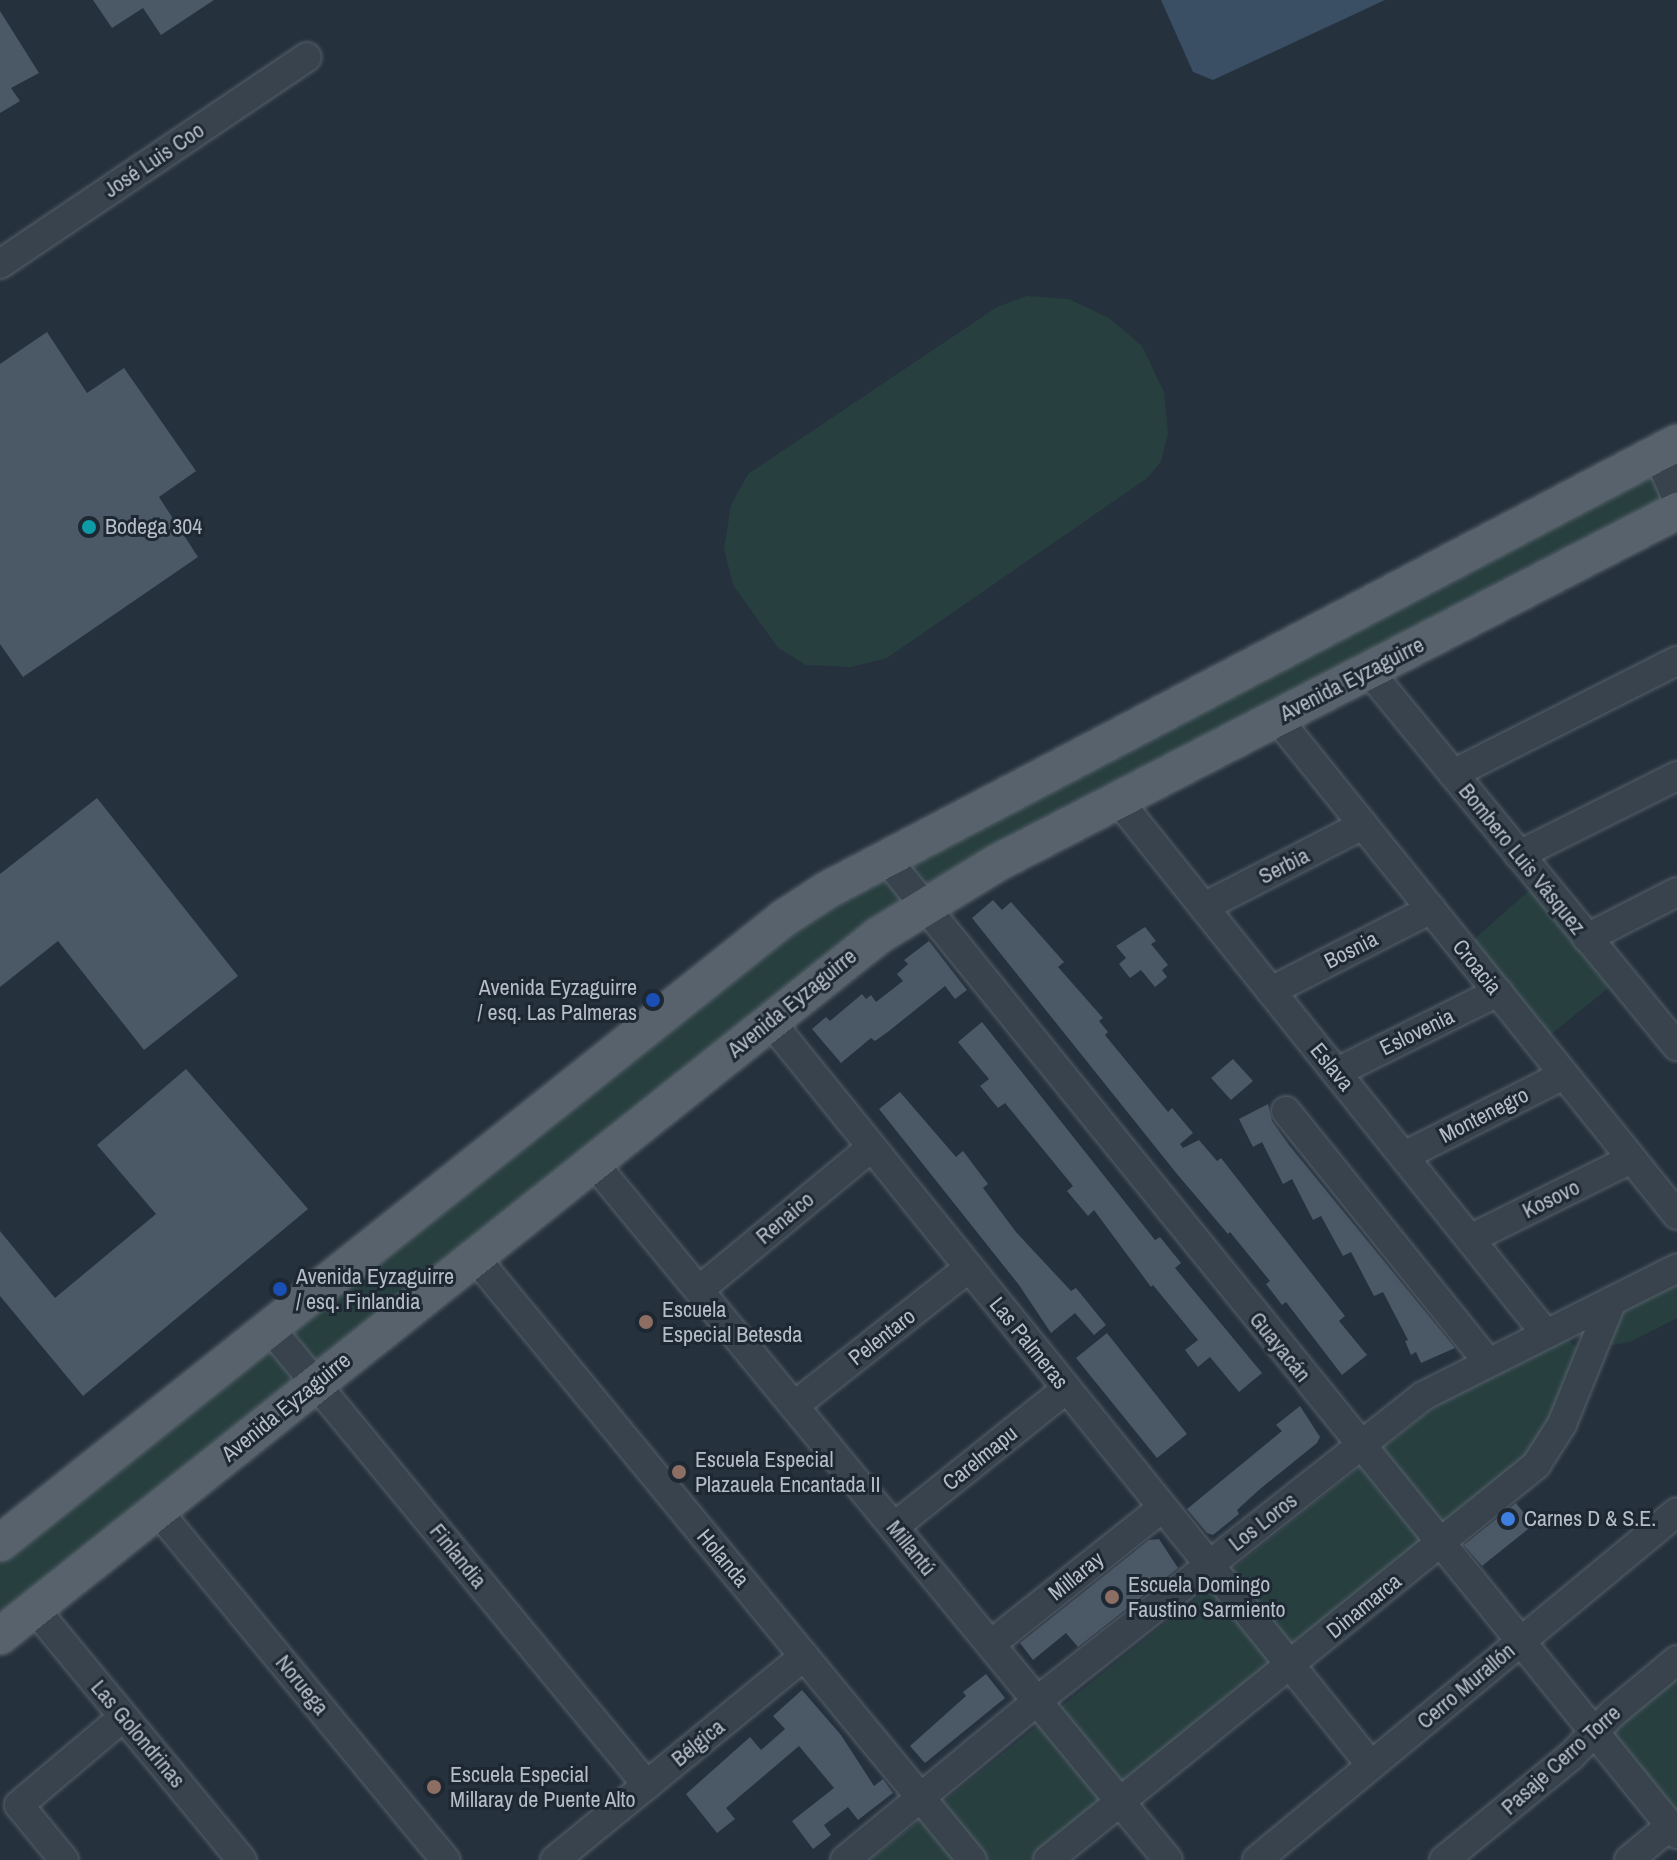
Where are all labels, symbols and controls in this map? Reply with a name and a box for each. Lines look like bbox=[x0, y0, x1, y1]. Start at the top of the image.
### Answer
street label: José Luis Coo bbox=[99, 117, 209, 203]
place label: Bodega 304 bbox=[105, 514, 202, 540]
marker: Bodega 304 bbox=[80, 518, 98, 536]
street label: Avenida Eyzaguirre bbox=[1276, 631, 1428, 727]
street label: Bombero Luis Vásquez bbox=[1453, 778, 1591, 940]
street label: Serbia bbox=[1254, 842, 1314, 890]
street label: Bosnia bbox=[1320, 925, 1382, 975]
street label: Croacia bbox=[1447, 934, 1507, 1000]
street label: Avenida Eyzaguirre bbox=[722, 943, 862, 1063]
place label: Avenida Eyzaguirre / esq. Las Palmeras bbox=[478, 974, 637, 1026]
marker: Avenida Eyzaguirre / esq. Las Palmeras bbox=[644, 991, 662, 1009]
street label: Eslovenia bbox=[1376, 1003, 1458, 1061]
street label: Eslava bbox=[1305, 1038, 1359, 1096]
street label: Montenegro bbox=[1435, 1081, 1533, 1149]
street label: Kosovo bbox=[1518, 1174, 1584, 1224]
street label: Renaico bbox=[751, 1186, 819, 1250]
place label: Avenida Eyzaguirre / esq. Finlandia bbox=[296, 1263, 454, 1314]
marker: Avenida Eyzaguirre / esq. Finlandia bbox=[271, 1280, 289, 1298]
street label: Las Palmeras bbox=[984, 1292, 1074, 1394]
place label: Escuela Especial Betesda bbox=[662, 1296, 802, 1348]
street label: Pelentaro bbox=[843, 1303, 921, 1371]
street label: Guayacán bbox=[1244, 1307, 1316, 1387]
marker: Escuela Especial Betesda bbox=[637, 1313, 655, 1331]
street label: Avenida Eyzaguirre bbox=[216, 1347, 356, 1467]
street label: Carelmapu bbox=[937, 1420, 1023, 1496]
place label: Escuela Especial Plazauela Encantada II bbox=[695, 1446, 881, 1498]
marker: Escuela Especial Plazauela Encantada II bbox=[670, 1463, 688, 1481]
street label: Los Loros bbox=[1224, 1487, 1302, 1557]
place label: Carnes D & S.E. bbox=[1524, 1506, 1656, 1532]
marker: Carnes D & S.E. bbox=[1499, 1510, 1517, 1528]
street label: Millantú bbox=[881, 1515, 941, 1581]
street label: Finlandia bbox=[424, 1518, 492, 1594]
street label: Holanda bbox=[691, 1524, 755, 1592]
street label: Millaray bbox=[1043, 1546, 1109, 1606]
street label: Dinamarca bbox=[1321, 1568, 1407, 1644]
place label: Escuela Domingo Faustino Sarmiento bbox=[1128, 1571, 1286, 1622]
marker: Escuela Domingo Faustino Sarmiento bbox=[1103, 1588, 1121, 1606]
street label: Cerro Murallón bbox=[1412, 1638, 1520, 1734]
street label: Noruega bbox=[270, 1650, 334, 1720]
street label: Las Golondrinas bbox=[85, 1675, 191, 1793]
street label: Pasaje Cerro Torre bbox=[1496, 1700, 1626, 1820]
street label: Bélgica bbox=[666, 1714, 730, 1772]
place label: Escuela Especial Millaray de Puente Alto bbox=[450, 1761, 637, 1812]
marker: Escuela Especial Millaray de Puente Alto bbox=[425, 1778, 443, 1796]

